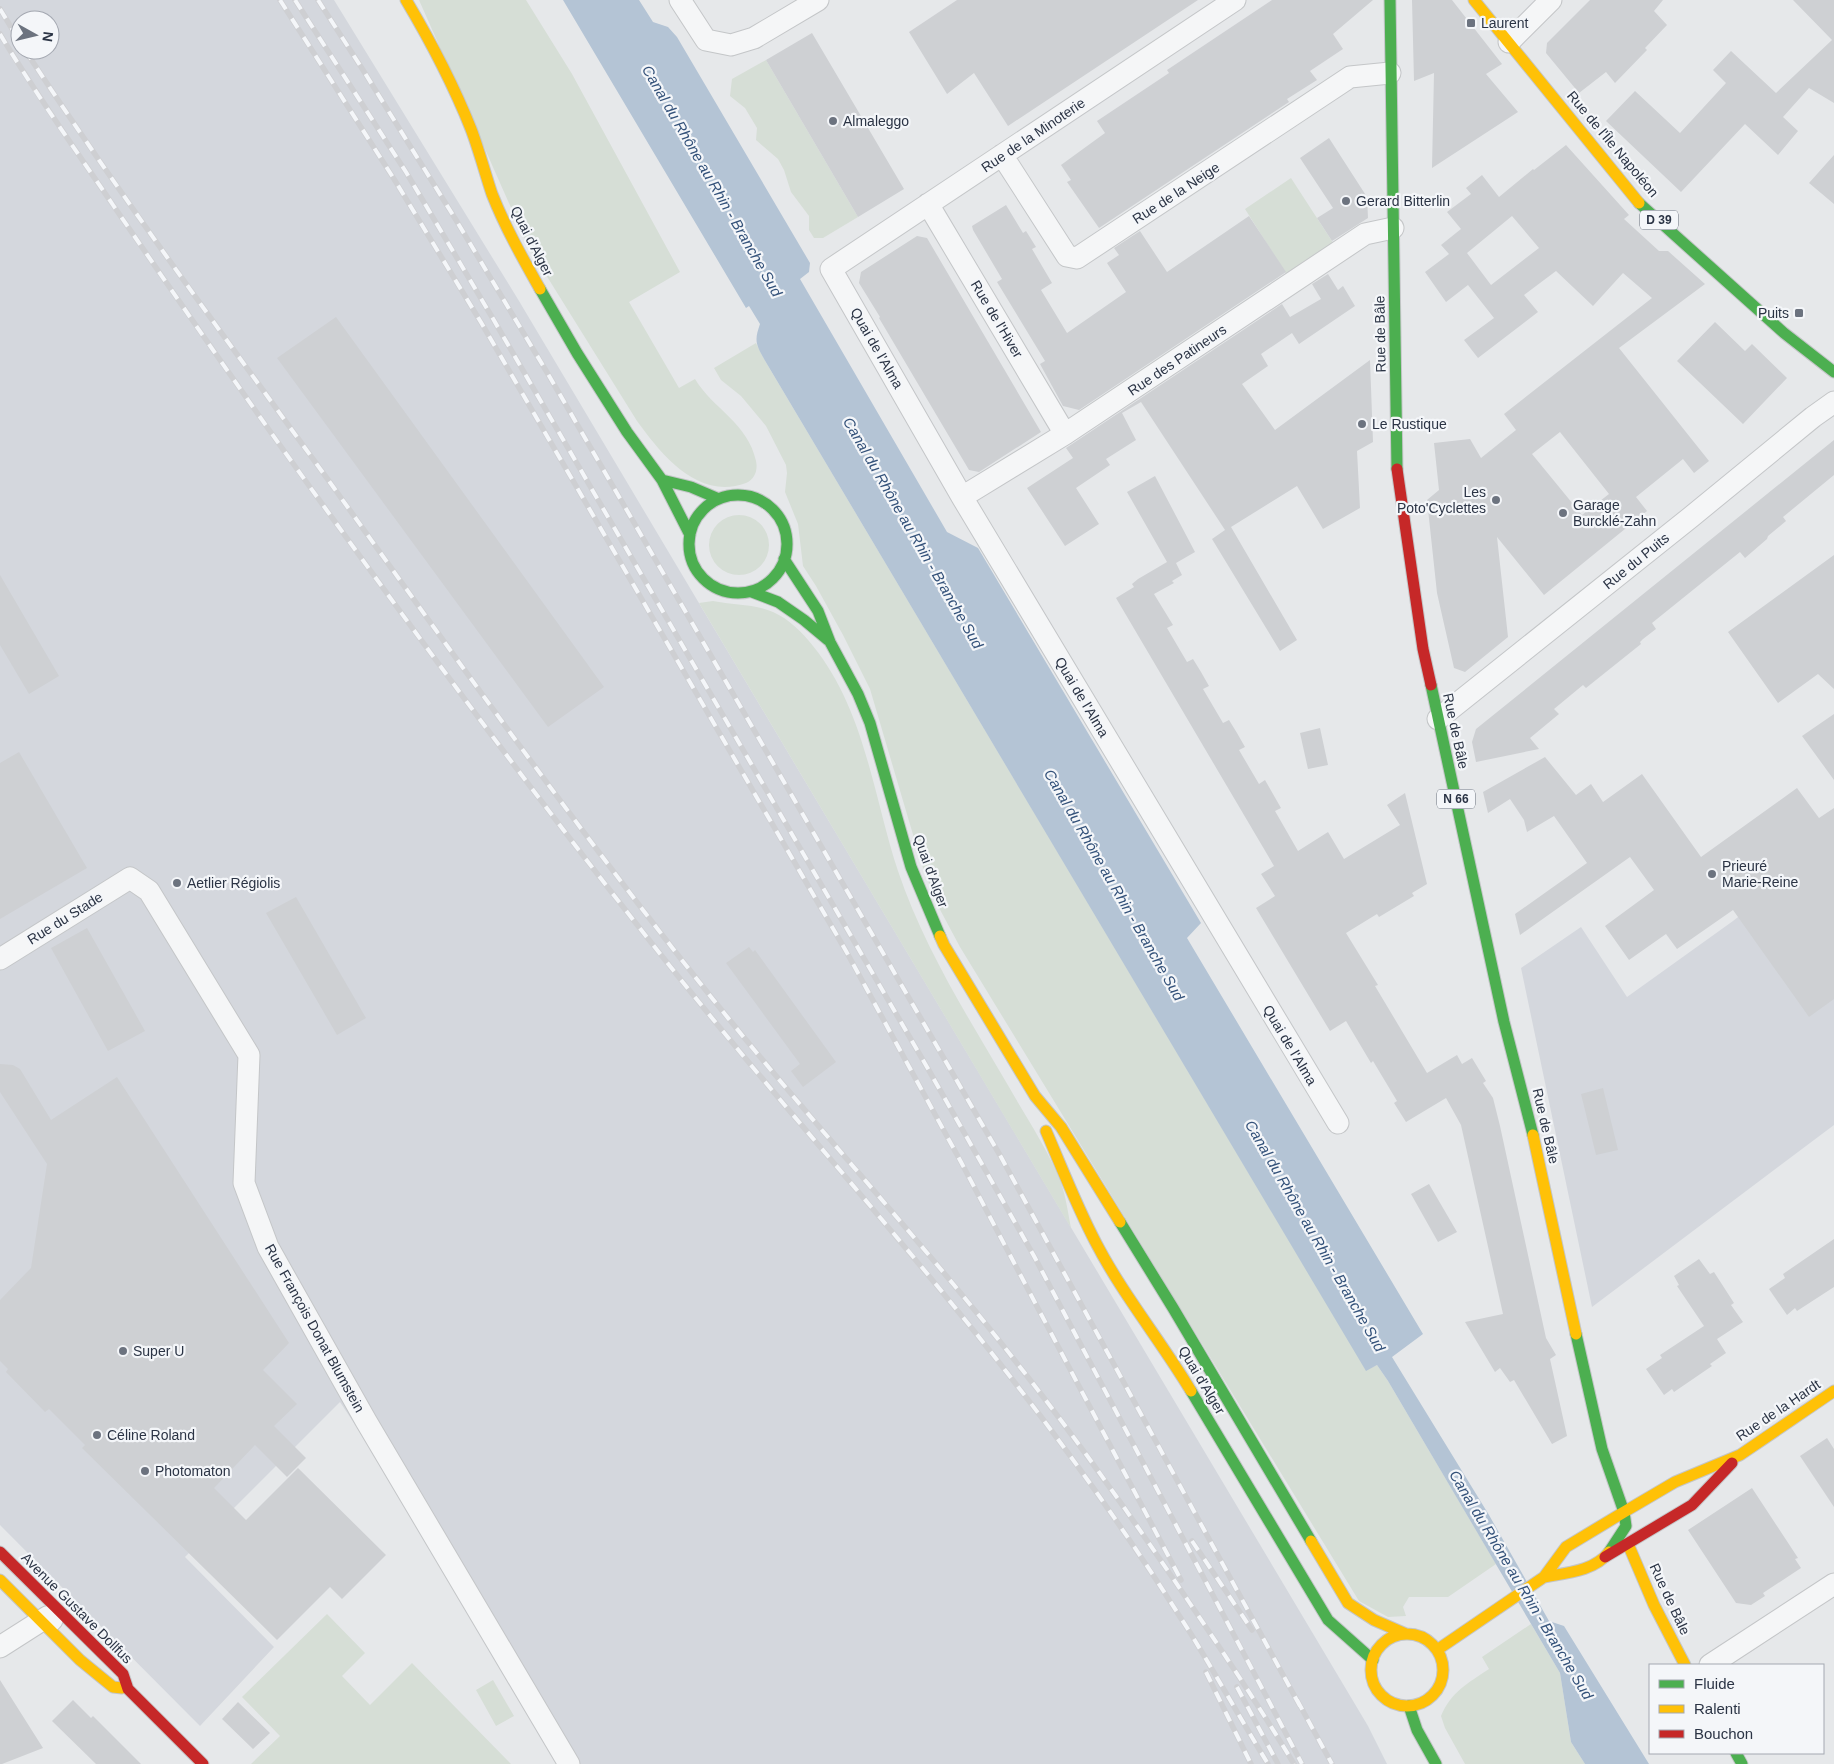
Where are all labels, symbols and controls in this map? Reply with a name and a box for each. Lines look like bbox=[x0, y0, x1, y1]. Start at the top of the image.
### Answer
north arrow bbox=[10, 10, 60, 60]
place label: Laurent bbox=[1481, 15, 1529, 31]
marker: Laurent bbox=[1465, 17, 1477, 29]
text: N bbox=[39, 31, 57, 43]
water label: Canal du Rhône au Rhin - Branche Sud bbox=[639, 62, 786, 300]
street label: Rue de l'Île Napoléon bbox=[1564, 88, 1662, 200]
street label: Rue de la Minoterie bbox=[978, 94, 1088, 176]
place label: Almaleggo bbox=[843, 113, 909, 129]
marker: Almaleggo bbox=[827, 115, 839, 127]
street label: Rue de la Neige bbox=[1130, 159, 1223, 227]
place label: Gerard Bitterlin bbox=[1356, 193, 1450, 209]
marker: Gerard Bitterlin bbox=[1340, 195, 1352, 207]
street label: Quai d'Alger bbox=[507, 203, 557, 279]
road number: D 39 bbox=[1640, 210, 1678, 230]
street label: Rue de l'Hiver bbox=[968, 277, 1027, 361]
street label: Rue de Bâle bbox=[1371, 295, 1389, 373]
street label: Quai de l'Alma bbox=[847, 305, 907, 391]
place label: Puits bbox=[1758, 305, 1789, 321]
marker: Puits bbox=[1793, 307, 1805, 319]
street label: Rue des Patineurs bbox=[1125, 321, 1229, 399]
water label: Canal du Rhône au Rhin - Branche Sud bbox=[840, 414, 987, 652]
place label: Le Rustique bbox=[1372, 416, 1447, 432]
marker: Le Rustique bbox=[1356, 418, 1368, 430]
place label: Les Poto'Cyclettes bbox=[1397, 484, 1486, 516]
marker: Les Poto'Cyclettes bbox=[1490, 494, 1502, 506]
place label: Garage Burcklé-Zahn bbox=[1573, 497, 1656, 529]
marker: Garage Burcklé-Zahn bbox=[1557, 507, 1569, 519]
street label: Rue du Puits bbox=[1600, 530, 1672, 592]
street label: Quai de l'Alma bbox=[1052, 654, 1112, 740]
street label: Rue de Bâle bbox=[1440, 692, 1472, 771]
water label: Canal du Rhône au Rhin - Branche Sud bbox=[1041, 766, 1188, 1004]
road number: N 66 bbox=[1437, 790, 1475, 809]
street label: Quai d'Alger bbox=[910, 832, 952, 910]
place label: Prieuré Marie-Reine bbox=[1722, 858, 1798, 890]
marker: Prieuré Marie-Reine bbox=[1706, 868, 1718, 880]
place label: Aetlier Régiolis bbox=[187, 875, 280, 891]
marker: Aetlier Régiolis bbox=[171, 877, 183, 889]
street label: Rue du Stade bbox=[24, 888, 106, 947]
street label: Quai de l'Alma bbox=[1260, 1002, 1320, 1088]
street label: Rue de Bâle bbox=[1530, 1087, 1563, 1166]
water label: Canal du Rhône au Rhin - Branche Sud bbox=[1242, 1117, 1389, 1355]
street label: Rue François Donat Blumstein bbox=[262, 1241, 368, 1415]
place label: Super U bbox=[133, 1343, 184, 1359]
street label: Quai d'Alger bbox=[1175, 1343, 1229, 1417]
marker: Super U bbox=[117, 1345, 129, 1357]
street label: Rue de la Hardt bbox=[1733, 1376, 1823, 1444]
place label: Céline Roland bbox=[107, 1427, 195, 1443]
marker: Céline Roland bbox=[91, 1429, 103, 1441]
place label: Photomaton bbox=[155, 1463, 231, 1479]
marker: Photomaton bbox=[139, 1465, 151, 1477]
water label: Canal du Rhône au Rhin - Branche Sud bbox=[1446, 1467, 1597, 1703]
street label: Avenue Gustave Dollfus bbox=[18, 1549, 136, 1667]
street label: Rue de Bâle bbox=[1646, 1561, 1694, 1637]
legend bbox=[1649, 1664, 1824, 1754]
text: Fluide bbox=[1694, 1675, 1735, 1692]
text: Ralenti bbox=[1694, 1700, 1741, 1717]
text: Bouchon bbox=[1694, 1725, 1753, 1742]

